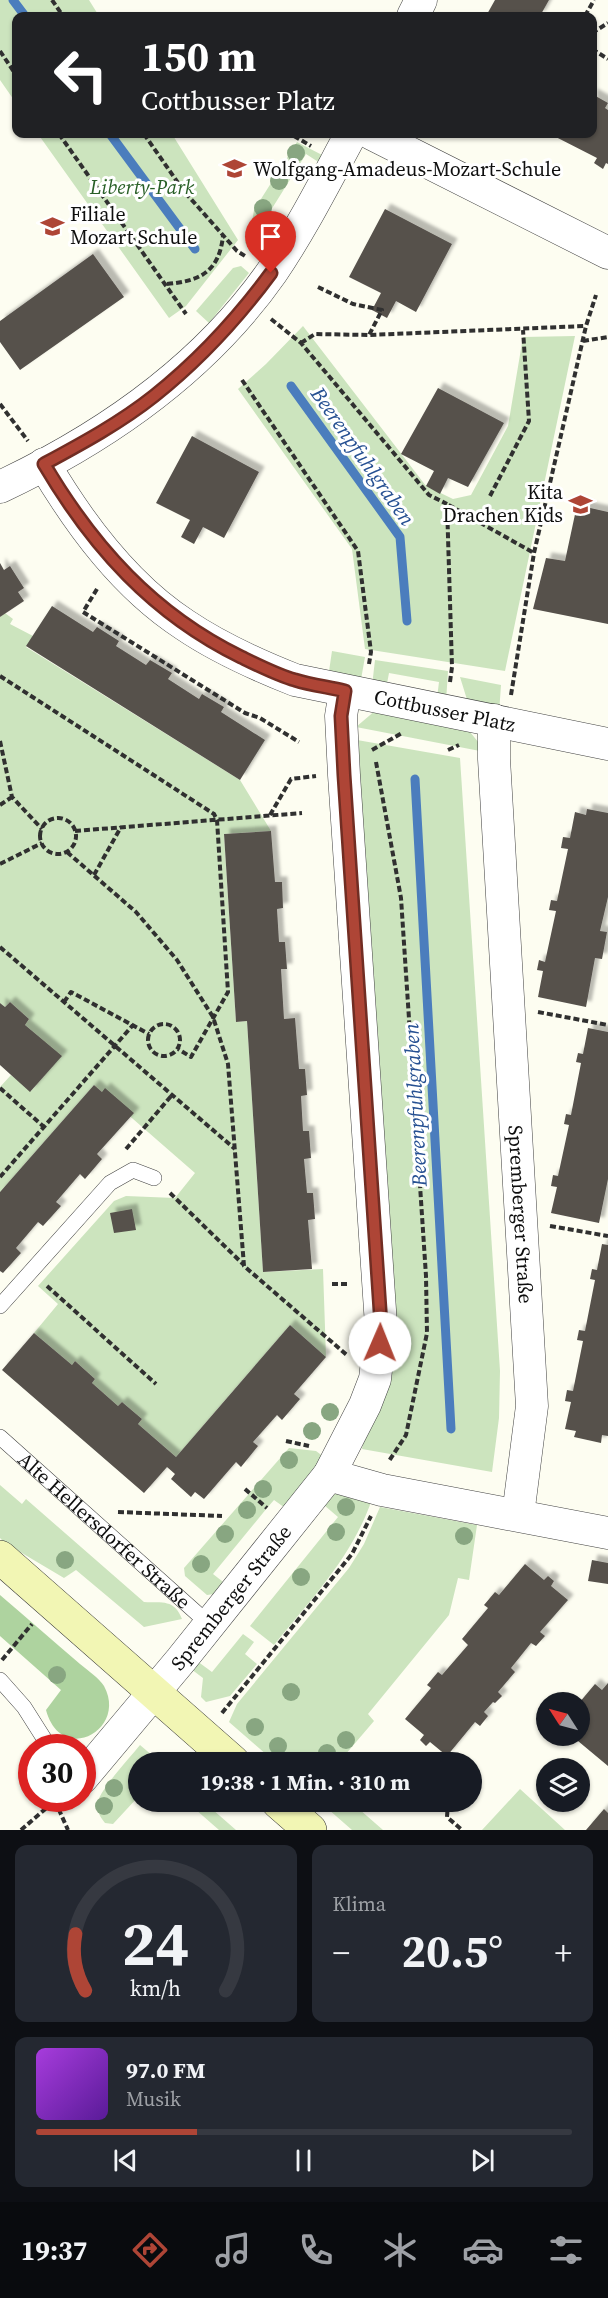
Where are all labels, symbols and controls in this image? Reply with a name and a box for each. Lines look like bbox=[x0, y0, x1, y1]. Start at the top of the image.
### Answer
text: 150 m bbox=[141, 27, 256, 85]
icon: left bbox=[42, 36, 120, 114]
text: Cottbusser Platz bbox=[141, 82, 335, 119]
place label: Wolfgang-Amadeus-Mozart-Schule bbox=[253, 155, 561, 183]
school or university icon: Wolfgang-Amadeus-Mozart-Schule bbox=[222, 156, 248, 182]
park label: Liberty-Park bbox=[89, 173, 195, 201]
place label: Filiale Mozart Schule bbox=[70, 200, 197, 251]
pin bbox=[245, 211, 296, 273]
school or university icon: Filiale Mozart Schule bbox=[39, 213, 65, 239]
icon: arrive bbox=[254, 220, 287, 253]
water label: Beerenpfuhlgraben bbox=[304, 380, 422, 531]
place label: Kita Drachen Kids bbox=[443, 478, 564, 529]
school or university icon: Kita Drachen Kids bbox=[568, 491, 594, 517]
street label: Cottbusser Platz bbox=[372, 683, 518, 739]
water label: Beerenpfuhlgraben bbox=[396, 1023, 434, 1188]
street label: Spremberger Straße bbox=[502, 1124, 540, 1304]
position arrow bbox=[348, 1311, 412, 1375]
street label: Alte Hellersdorfer Straße bbox=[12, 1446, 197, 1615]
street label: Spremberger Straße bbox=[164, 1519, 298, 1676]
north arrow bbox=[536, 1692, 590, 1746]
map controls bbox=[536, 1692, 590, 1812]
speed limit sign: 30 bbox=[18, 1734, 96, 1812]
button: layers bbox=[536, 1758, 590, 1812]
text: 19:38 · 1 Min. · 310 m bbox=[200, 1767, 410, 1797]
text: Klima bbox=[333, 1890, 386, 1918]
text: 24 bbox=[122, 1900, 190, 1986]
text: 20.5° bbox=[402, 1920, 503, 1982]
text: − bbox=[333, 1930, 350, 1975]
text: + bbox=[555, 1930, 572, 1975]
text: km/h bbox=[130, 1974, 181, 2003]
text: 97.0 FM bbox=[126, 2055, 205, 2085]
text: Musik bbox=[126, 2085, 181, 2113]
icon: previous bbox=[109, 2144, 142, 2177]
icon: pause bbox=[287, 2144, 320, 2177]
icon: next bbox=[466, 2144, 499, 2177]
icon: directions bbox=[129, 2229, 171, 2271]
icon: music bbox=[212, 2229, 254, 2271]
icon: phone bbox=[295, 2229, 337, 2271]
icon: climate bbox=[379, 2229, 421, 2271]
icon: car bbox=[462, 2229, 504, 2271]
icon: filters bbox=[545, 2229, 587, 2271]
text: 19:37 bbox=[21, 2232, 87, 2269]

